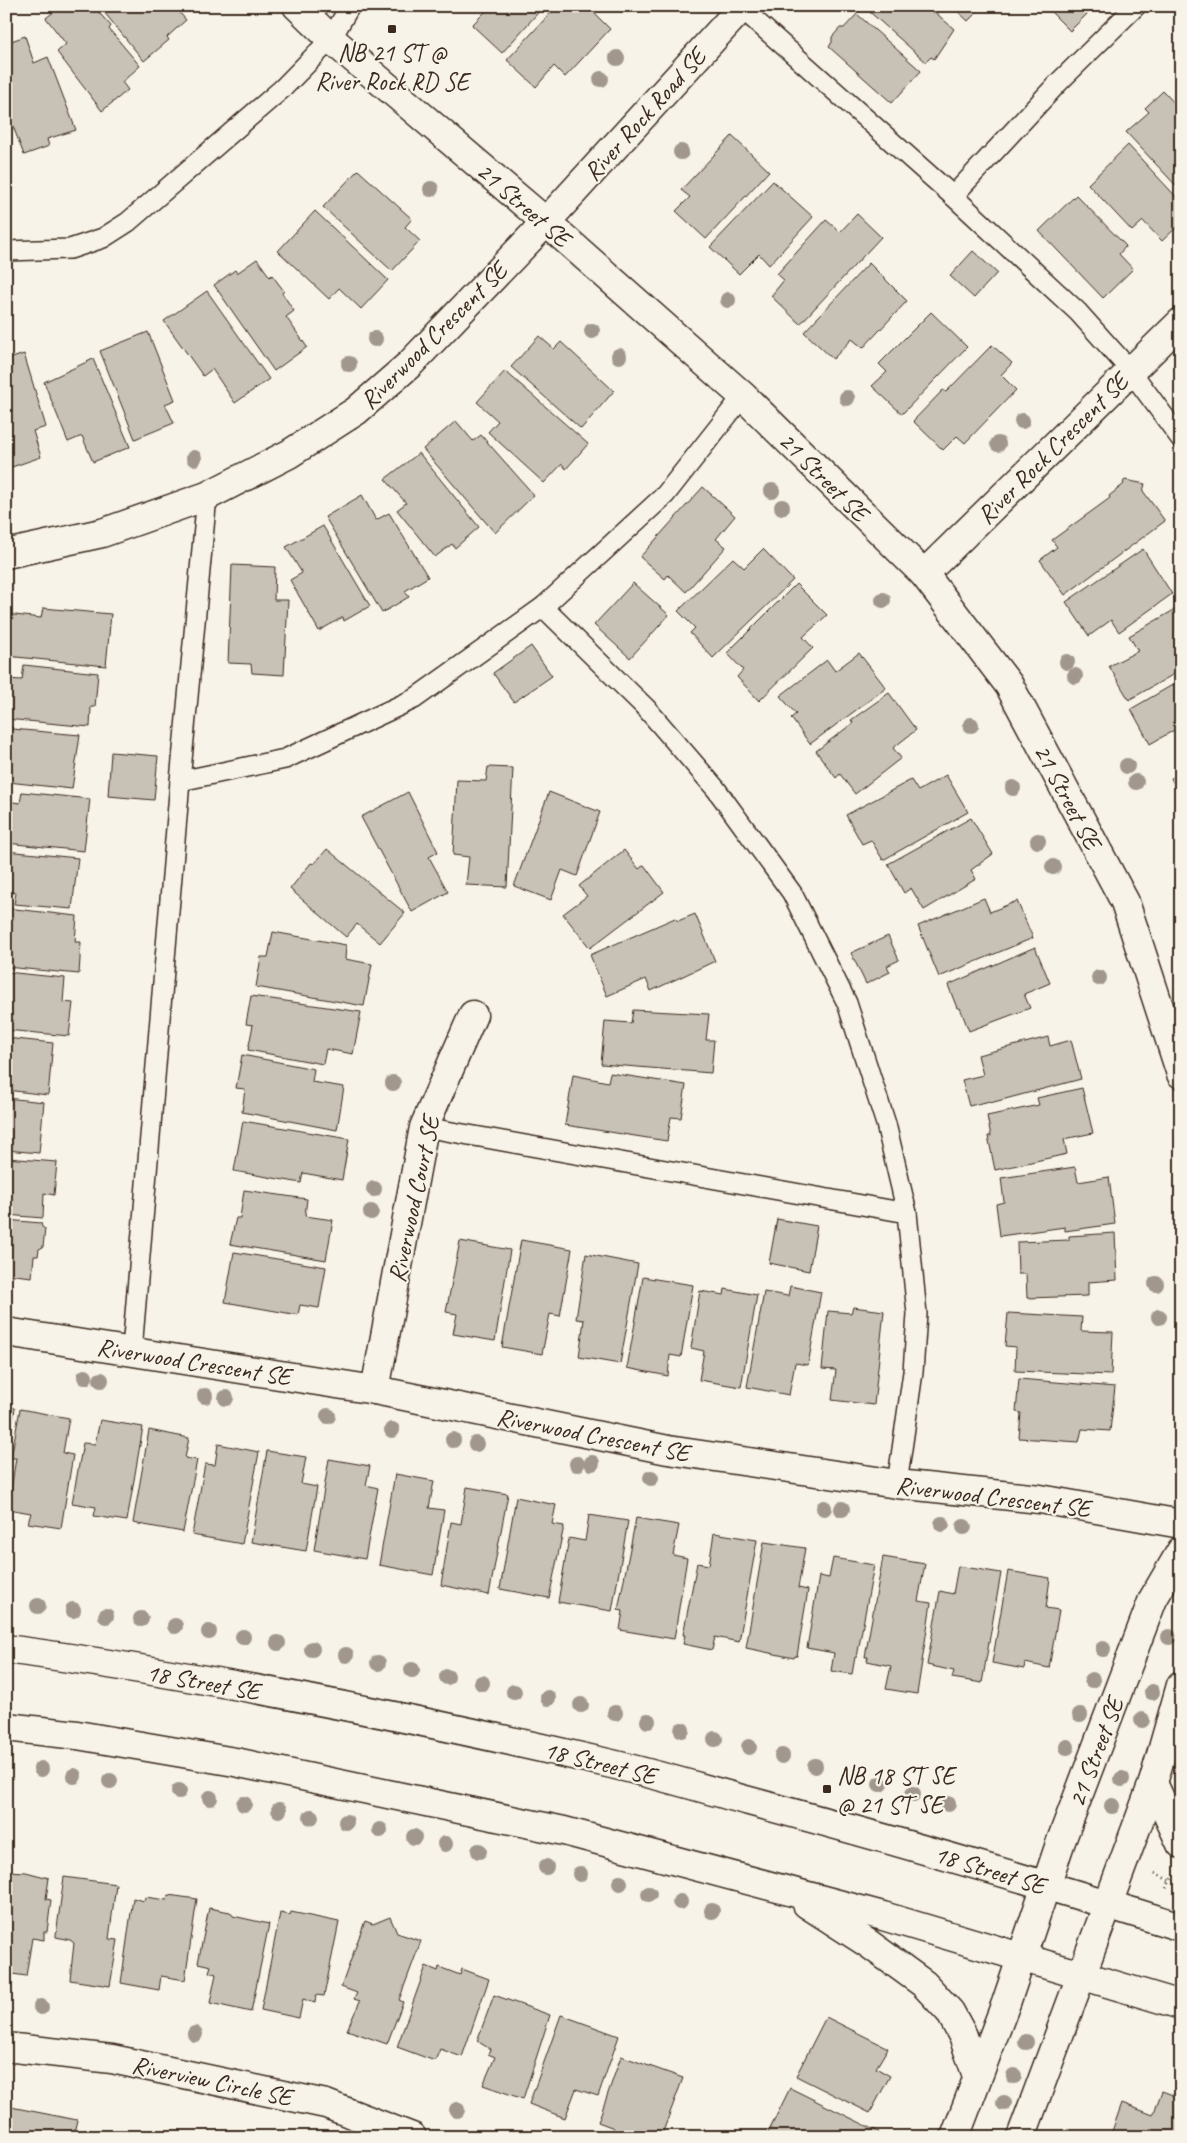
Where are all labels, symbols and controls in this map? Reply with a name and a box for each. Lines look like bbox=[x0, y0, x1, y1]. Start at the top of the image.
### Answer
marker: NB 21 ST @ River Rock RD SE bbox=[386, 23, 398, 35]
place label: NB 21 ST @ River Rock RD SE bbox=[315, 37, 472, 98]
street label: River Rock Road SE bbox=[577, 40, 715, 188]
street label: 21 Street SE bbox=[470, 155, 579, 256]
street label: Riverwood Crescent SE bbox=[353, 253, 516, 416]
street label: River Rock Crescent SE bbox=[970, 364, 1137, 531]
street label: 21 Street SE bbox=[772, 425, 877, 530]
street label: 21 Street SE bbox=[1026, 739, 1109, 857]
street label: Riverwood Court SE bbox=[381, 1111, 448, 1285]
street label: Riverwood Crescent SE bbox=[95, 1331, 296, 1394]
street label: Riverwood Crescent SE bbox=[494, 1401, 694, 1470]
street label: Riverwood Crescent SE bbox=[894, 1469, 1095, 1525]
street label: 18 Street SE bbox=[144, 1656, 265, 1708]
street label: 21 Street SE bbox=[1061, 1691, 1132, 1811]
street label: 18 Street SE bbox=[540, 1734, 662, 1793]
place label: NB 18 ST SE @ 21 ST SE bbox=[837, 1760, 957, 1821]
marker: NB 18 ST SE @ 21 ST SE bbox=[821, 1783, 833, 1795]
street label: 18 Street SE bbox=[930, 1838, 1052, 1903]
street label: Riverview Circle SE bbox=[129, 2048, 297, 2114]

